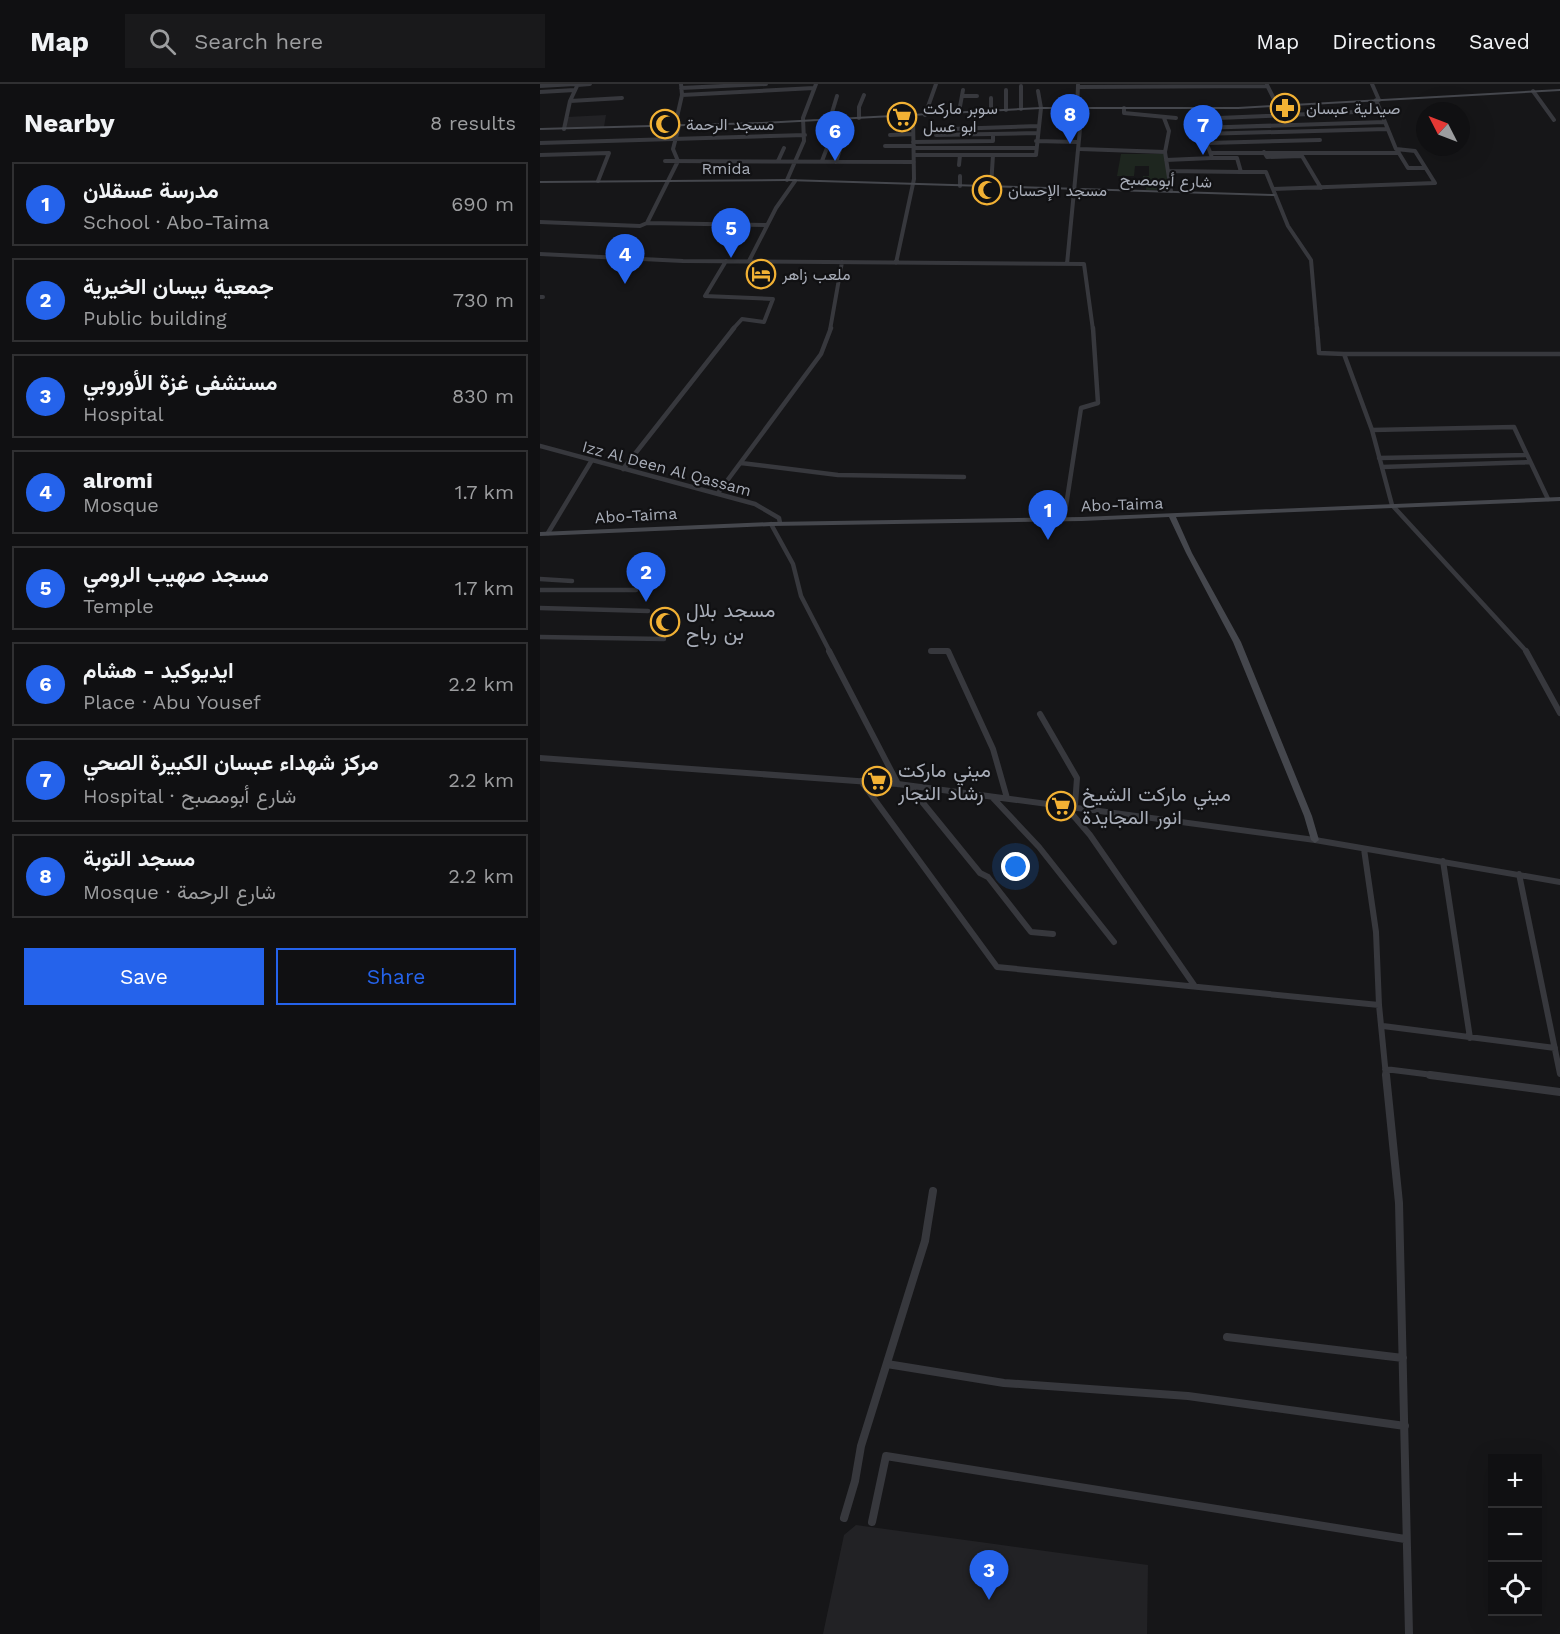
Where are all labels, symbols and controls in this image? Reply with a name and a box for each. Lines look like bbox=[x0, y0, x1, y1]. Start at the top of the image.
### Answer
search box bbox=[125, 14, 545, 68]
text: Map bbox=[30, 25, 89, 58]
icon: search bbox=[146, 25, 179, 58]
text: Search here bbox=[194, 29, 323, 54]
text: Map bbox=[1256, 29, 1299, 54]
text: Directions bbox=[1332, 29, 1436, 54]
text: Saved bbox=[1469, 29, 1530, 54]
pharmacy icon: صيدلية عبسان bbox=[1269, 92, 1301, 124]
pin: 8 bbox=[1050, 94, 1090, 144]
place label: سوبر ماركت ابو عسل bbox=[923, 99, 998, 137]
place label: صيدلية عبسان bbox=[1306, 99, 1400, 118]
supermarket icon: سوبر ماركت ابو عسل bbox=[886, 101, 918, 133]
north arrow bbox=[1416, 102, 1470, 156]
pin: 7 bbox=[1184, 106, 1222, 155]
text: Nearby bbox=[24, 108, 115, 138]
mosque icon: مسجد الرحمة bbox=[649, 108, 681, 140]
text: 8 results bbox=[430, 111, 516, 135]
pin: 6 bbox=[816, 112, 854, 161]
place label: مسجد الرحمة bbox=[686, 115, 774, 135]
street label: Rmida bbox=[701, 159, 751, 178]
street label: شارع أبومصبح bbox=[1120, 169, 1212, 194]
mosque icon: مسجد الإحسان bbox=[971, 174, 1003, 206]
text: مدرسة عسقلان bbox=[83, 178, 219, 203]
place label: مسجد الإحسان bbox=[1008, 181, 1107, 201]
text: 1 bbox=[41, 192, 50, 216]
text: 690 m bbox=[451, 192, 514, 216]
pin: 5 bbox=[712, 208, 750, 258]
text: School · Abo-Taima bbox=[83, 210, 269, 234]
pin: 4 bbox=[606, 234, 644, 284]
hotel icon: ملعب زاهر bbox=[745, 258, 777, 290]
place label: ملعب زاهر bbox=[781, 265, 851, 285]
text: جمعية بيسان الخيرية bbox=[83, 274, 274, 299]
text: 2 bbox=[40, 288, 51, 312]
text: 730 m bbox=[453, 288, 514, 312]
text: Public building bbox=[83, 306, 227, 330]
text: مستشفى غزة الأوروبي bbox=[83, 370, 277, 395]
text: 3 bbox=[40, 384, 51, 408]
text: 830 m bbox=[452, 384, 514, 408]
text: Hospital bbox=[83, 402, 164, 426]
street label: Izz Al Deen Al Qassam bbox=[580, 437, 753, 500]
text: alromi bbox=[83, 468, 153, 493]
text: 4 bbox=[39, 480, 52, 504]
text: 1.7 km bbox=[455, 480, 514, 504]
pin: 1 bbox=[1028, 490, 1068, 540]
text: Mosque bbox=[83, 493, 159, 517]
street label: Abo-Taima bbox=[1080, 494, 1164, 515]
street label: Abo-Taima bbox=[594, 504, 678, 527]
pin: 2 bbox=[626, 552, 666, 602]
text: مسجد صهيب الرومي bbox=[83, 562, 269, 587]
text: 5 bbox=[40, 576, 51, 600]
text: 1.7 km bbox=[455, 576, 514, 600]
text: Temple bbox=[83, 594, 154, 618]
place label: مسجد بلال بن رباح bbox=[686, 598, 775, 647]
mosque icon: مسجد بلال بن رباح bbox=[649, 606, 681, 638]
text: ايديوكيد - هشام bbox=[83, 658, 234, 683]
text: 6 bbox=[39, 672, 52, 696]
text: 2.2 km bbox=[448, 672, 514, 696]
text: Place · Abu Yousef bbox=[83, 690, 261, 714]
text: مركز شهداء عبسان الكبيرة الصحي bbox=[83, 750, 379, 775]
place label: ميني ماركت رشاد النجار bbox=[897, 758, 991, 806]
supermarket icon: ميني ماركت رشاد النجار bbox=[861, 765, 893, 797]
text: 7 bbox=[39, 768, 52, 792]
text: 2.2 km bbox=[448, 768, 514, 792]
place label: ميني ماركت الشيخ انور المجايدة bbox=[1082, 782, 1231, 830]
text: Hospital · شارع أبومصبح bbox=[83, 784, 296, 808]
supermarket icon: ميني ماركت الشيخ انور المجايدة bbox=[1045, 790, 1077, 822]
text: مسجد التوبة bbox=[83, 846, 195, 871]
your location bbox=[1001, 852, 1030, 881]
text: 8 bbox=[39, 864, 52, 888]
text: 2.2 km bbox=[448, 864, 514, 888]
text: Mosque · شارع الرحمة bbox=[83, 880, 276, 904]
button: Save bbox=[24, 948, 264, 1005]
button: Share bbox=[276, 948, 516, 1005]
map controls bbox=[1488, 1454, 1542, 1616]
button: + bbox=[1488, 1454, 1542, 1508]
button: − bbox=[1488, 1508, 1542, 1562]
pin: 3 bbox=[970, 1550, 1008, 1600]
button: locate bbox=[1488, 1562, 1542, 1616]

